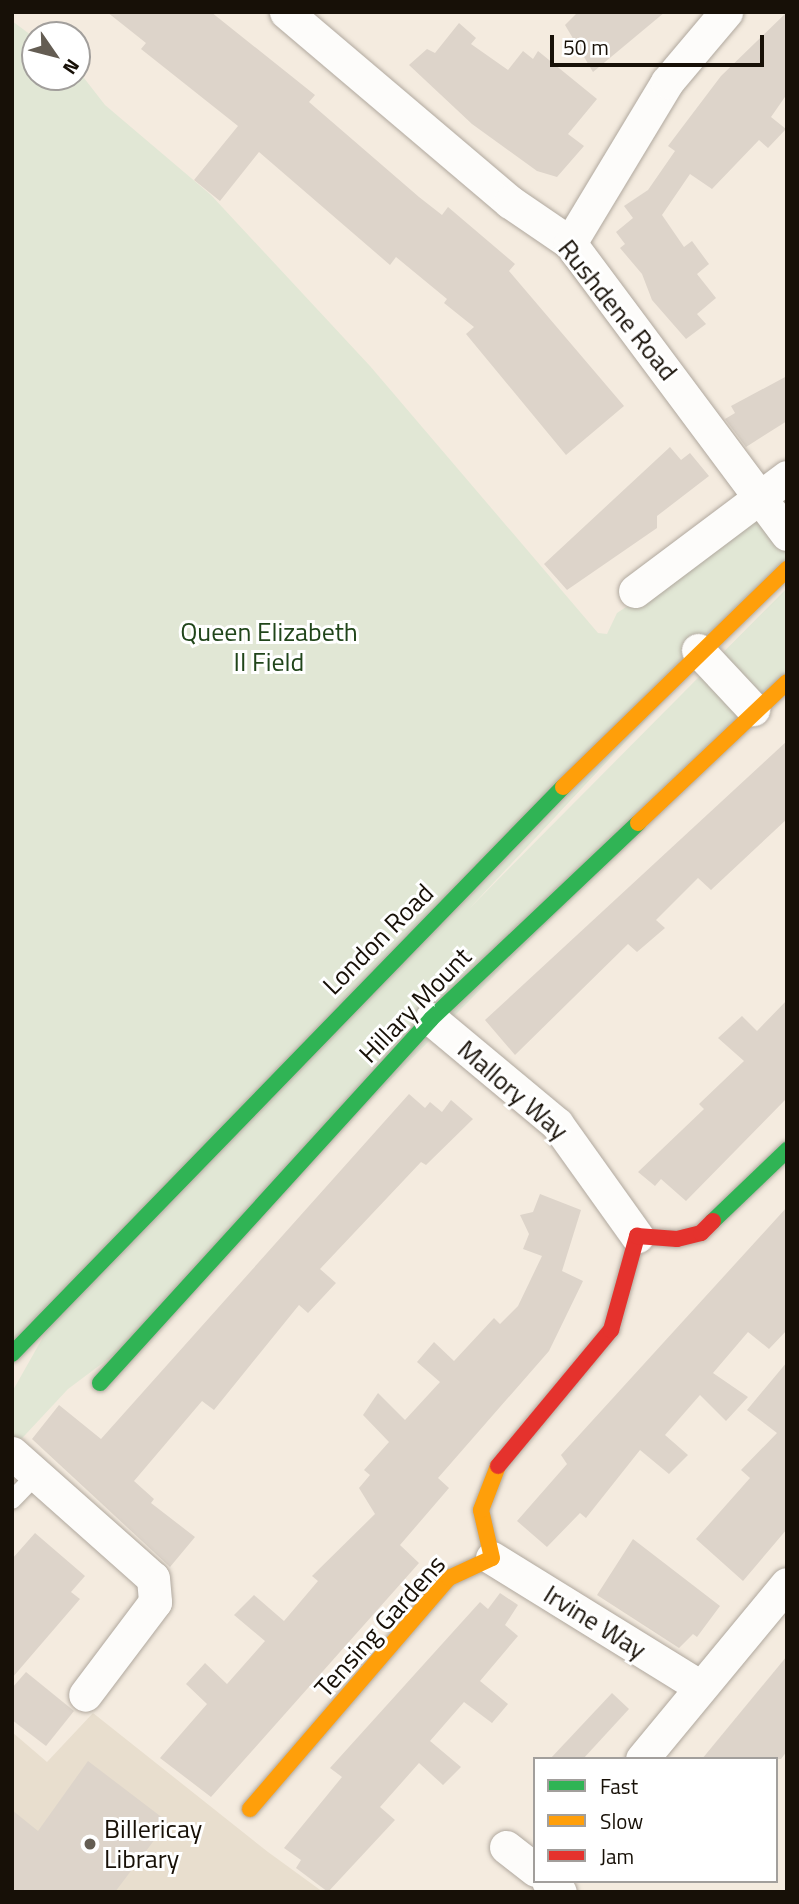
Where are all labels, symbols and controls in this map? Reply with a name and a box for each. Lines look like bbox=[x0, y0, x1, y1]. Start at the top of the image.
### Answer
north arrow bbox=[21, 21, 91, 91]
scale bar bbox=[554, 21, 768, 65]
text: 50 m bbox=[563, 31, 609, 63]
text: N bbox=[56, 53, 88, 81]
street label: Rushdene Road bbox=[552, 233, 684, 387]
park label: Queen Elizabeth II Field bbox=[180, 616, 358, 678]
street label: London Road bbox=[316, 877, 440, 1001]
street label: Hillary Mount bbox=[352, 941, 478, 1069]
street label: Mallory Way bbox=[451, 1034, 575, 1146]
street label: Tensing Gardens bbox=[308, 1549, 452, 1703]
street label: Irvine Way bbox=[538, 1578, 652, 1666]
legend bbox=[533, 1757, 778, 1883]
text: Fast bbox=[600, 1770, 638, 1802]
text: Slow bbox=[600, 1805, 643, 1837]
place label: Billericay Library bbox=[104, 1813, 202, 1874]
marker: Billericay Library bbox=[82, 1836, 98, 1852]
text: Jam bbox=[600, 1840, 634, 1872]

